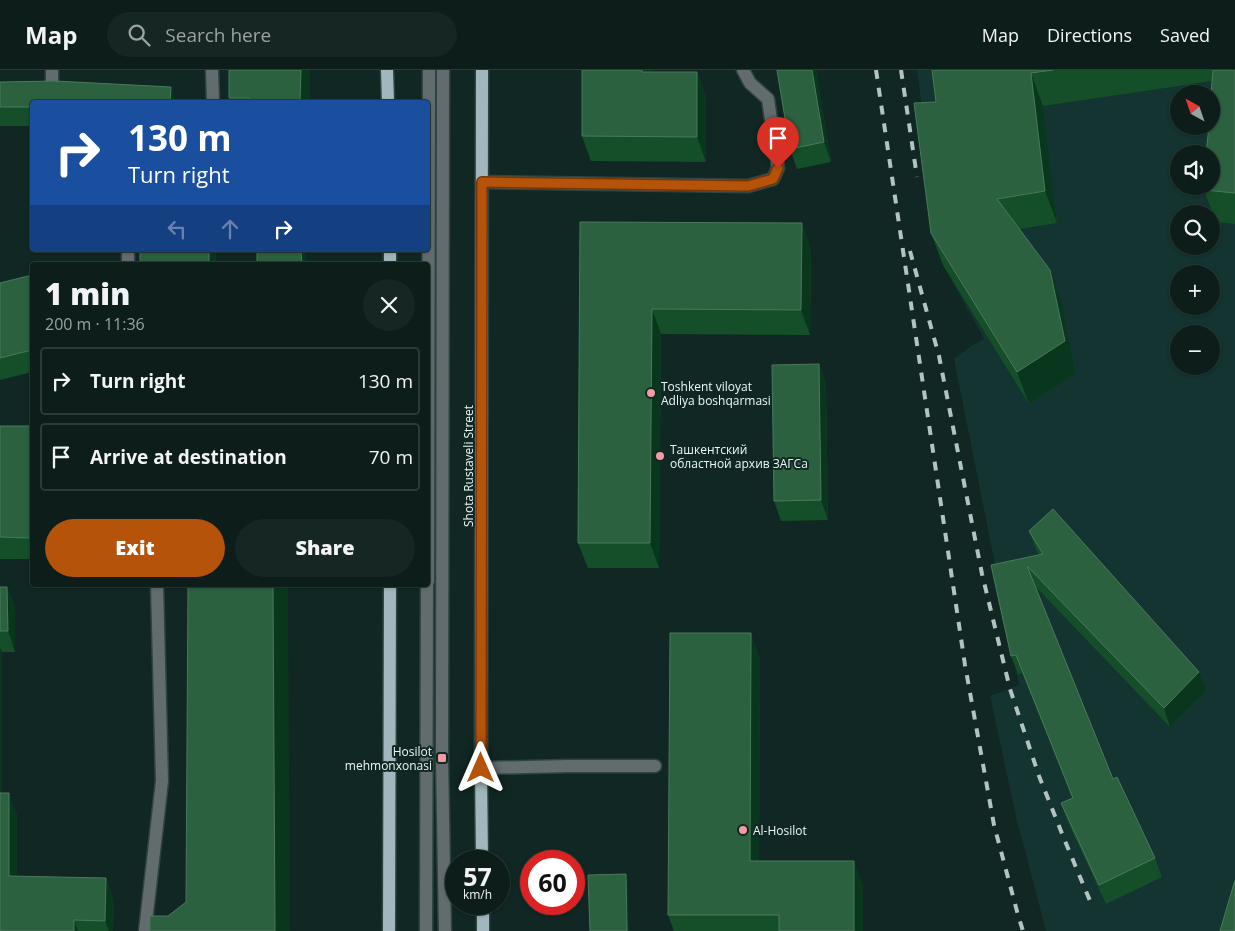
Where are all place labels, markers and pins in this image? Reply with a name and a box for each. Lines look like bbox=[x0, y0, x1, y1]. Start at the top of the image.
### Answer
pin bbox=[757, 117, 799, 168]
place label: Toshkent viloyat Adliya boshqarmasi bbox=[661, 378, 771, 409]
marker: Toshkent viloyat Adliya boshqarmasi bbox=[645, 387, 657, 399]
place label: Ташкентский областной архив ЗАГСа bbox=[670, 441, 808, 472]
marker: Ташкентский областной архив ЗАГСа bbox=[654, 450, 666, 462]
place label: Hosilot mehmonxonasi bbox=[345, 743, 432, 774]
marker: Hosilot mehmonxonasi bbox=[436, 752, 448, 764]
place label: Al-Hosilot bbox=[753, 822, 807, 839]
marker: Al-Hosilot bbox=[737, 824, 749, 836]

